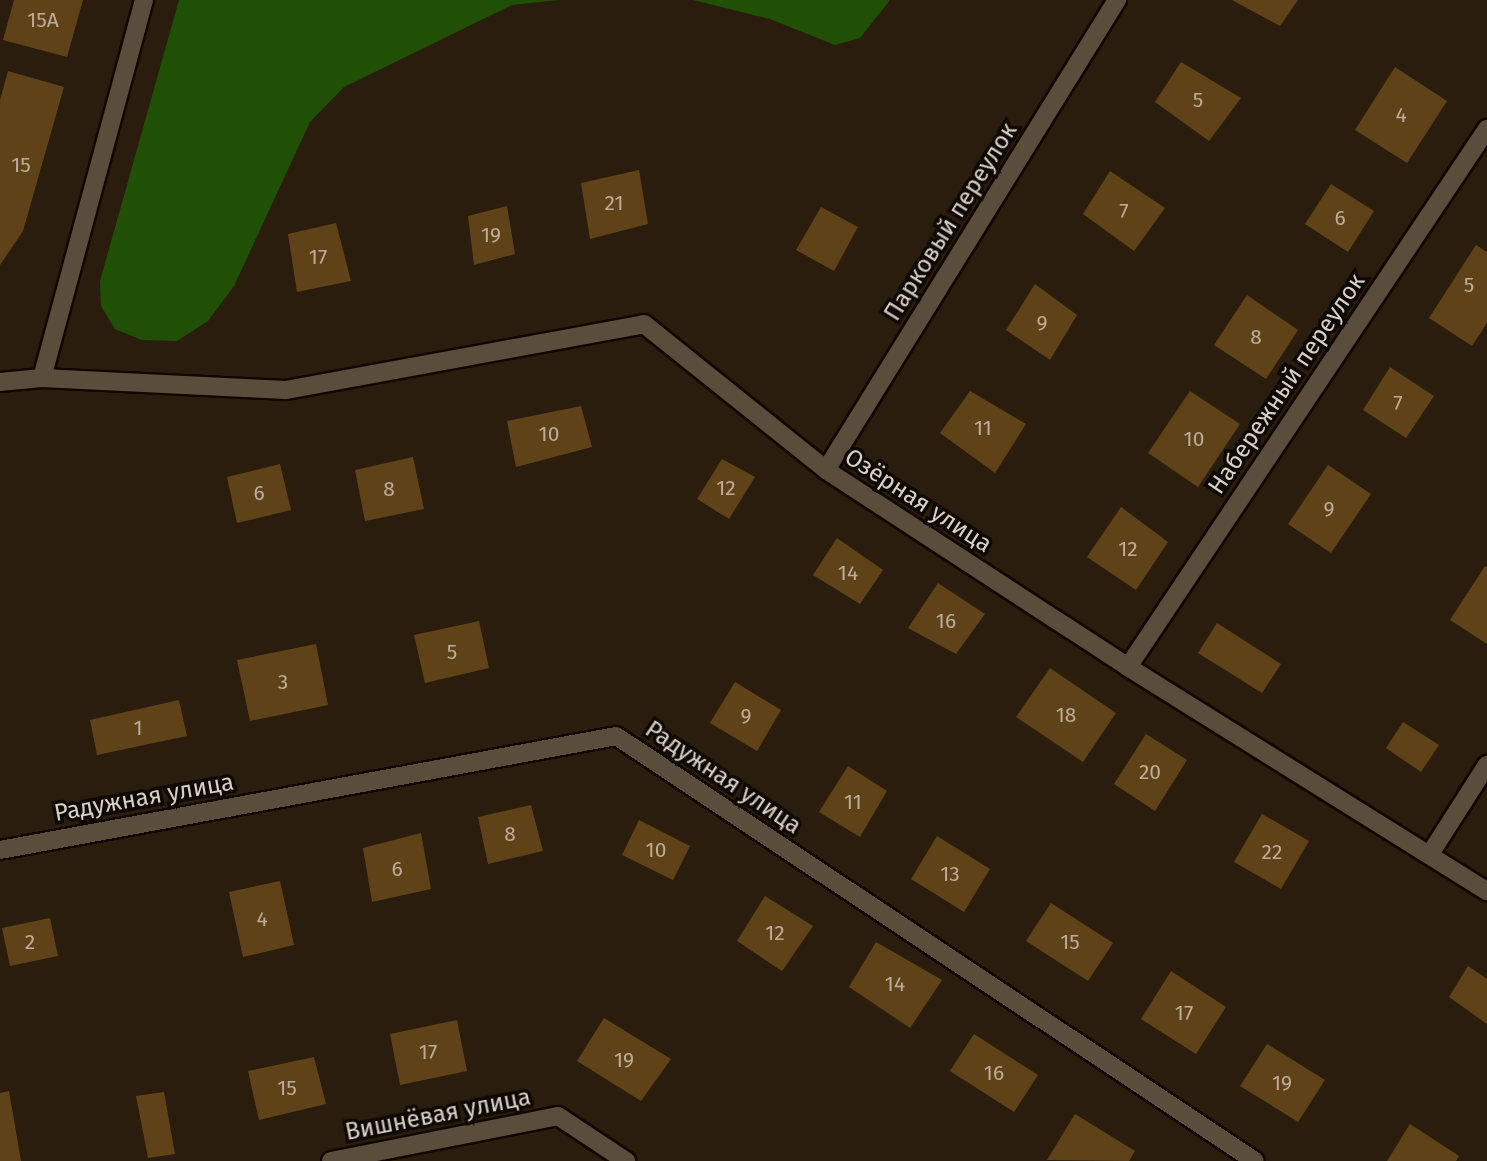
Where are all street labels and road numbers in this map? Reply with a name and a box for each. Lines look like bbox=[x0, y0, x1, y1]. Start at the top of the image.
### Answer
street label: Парковый переулок bbox=[878, 118, 1024, 326]
street label: Набережный переулок bbox=[1202, 268, 1372, 500]
street label: Озёрная улица bbox=[839, 443, 997, 559]
street label: Радужная улица bbox=[640, 715, 806, 841]
street label: Радужная улица bbox=[52, 768, 236, 828]
street label: Вишнёвая улица bbox=[343, 1083, 533, 1147]

